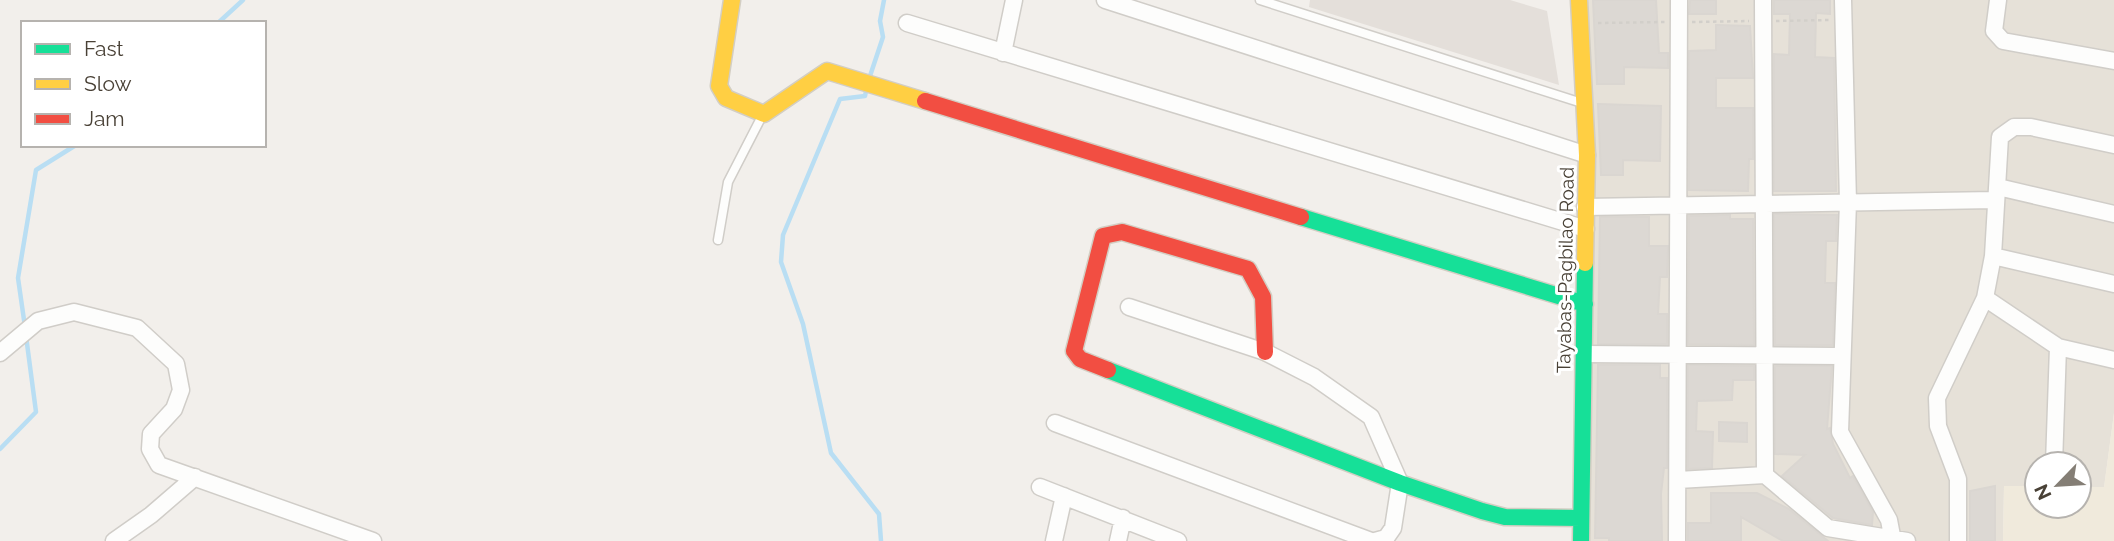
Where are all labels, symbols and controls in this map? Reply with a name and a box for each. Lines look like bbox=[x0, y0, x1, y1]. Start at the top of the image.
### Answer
legend bbox=[21, 21, 266, 147]
text: Fast bbox=[84, 36, 124, 61]
text: Slow bbox=[84, 71, 132, 96]
text: Jam bbox=[84, 106, 125, 131]
street label: Tayabas-Pagbilao Road bbox=[1552, 167, 1578, 373]
north arrow bbox=[2023, 450, 2093, 520]
text: N bbox=[2030, 481, 2056, 503]

